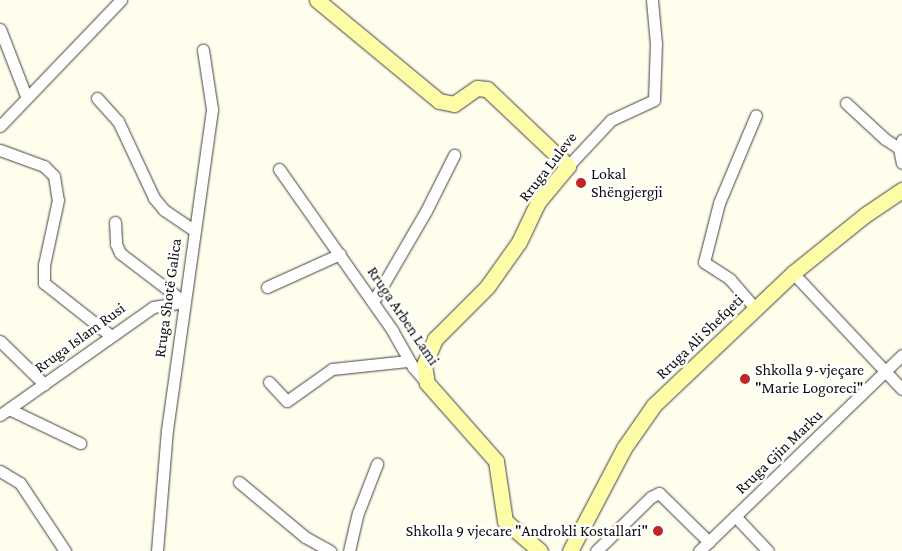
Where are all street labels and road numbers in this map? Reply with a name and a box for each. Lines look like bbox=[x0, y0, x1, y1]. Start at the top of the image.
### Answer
street label: Rruga Luleve bbox=[515, 128, 581, 206]
street label: Rruga Shotë Galica bbox=[150, 237, 186, 359]
street label: Rruga Arben Lami bbox=[363, 263, 443, 369]
street label: Rruga Ali Shefqeti bbox=[652, 290, 748, 384]
street label: Rruga Islam Rusi bbox=[31, 299, 129, 377]
street label: Rruga Gjin Marku bbox=[732, 406, 826, 498]

